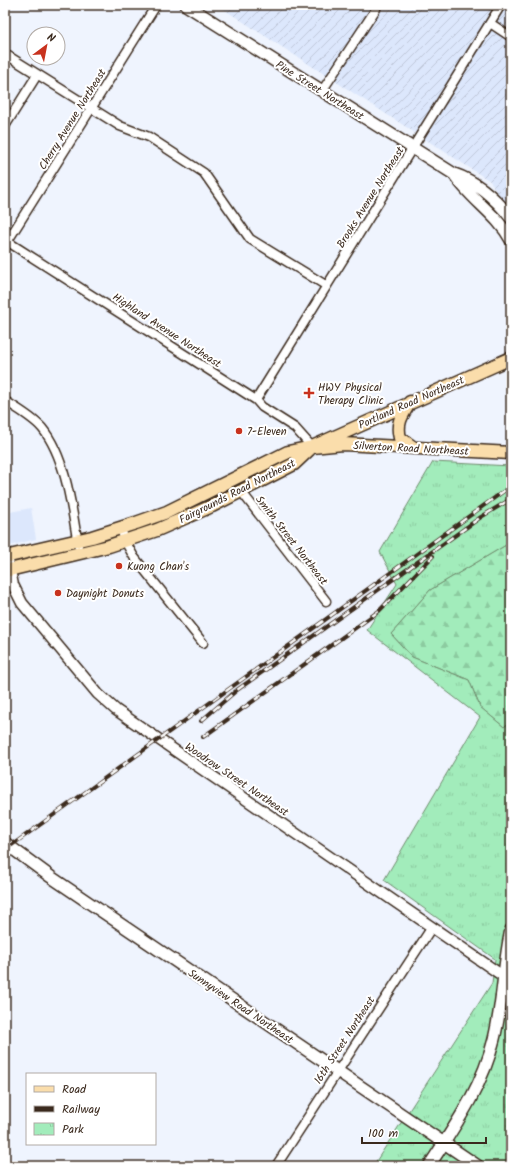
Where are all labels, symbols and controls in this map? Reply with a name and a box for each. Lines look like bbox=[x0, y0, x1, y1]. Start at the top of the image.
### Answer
north arrow bbox=[26, 26, 66, 66]
text: N bbox=[43, 29, 59, 48]
street label: Pine Street Northeast bbox=[272, 56, 368, 126]
street label: Cherry Avenue Northeast bbox=[34, 65, 112, 174]
street label: Brooks Avenue Northeast bbox=[332, 143, 410, 252]
street label: Highland Avenue Northeast bbox=[108, 289, 225, 373]
street label: Portland Road Northeast bbox=[356, 371, 468, 434]
place label: HWY Physical Therapy Clinic bbox=[318, 379, 384, 410]
marker: HWY Physical Therapy Clinic bbox=[303, 387, 315, 399]
place label: 7-Eleven bbox=[247, 423, 287, 441]
marker: 7-Eleven bbox=[234, 426, 244, 436]
street label: Silverton Road Northeast bbox=[353, 437, 470, 461]
street label: Fairgrounds Road Northeast bbox=[176, 454, 299, 529]
street label: Smith Street Northeast bbox=[250, 492, 332, 590]
place label: Kuong Chan's bbox=[127, 558, 189, 576]
marker: Kuong Chan's bbox=[114, 561, 124, 571]
place label: Daynight Donuts bbox=[66, 585, 144, 603]
marker: Daynight Donuts bbox=[53, 588, 63, 598]
street label: Woodrow Street Northeast bbox=[181, 738, 293, 822]
street label: Sunnyview Road Northeast bbox=[184, 965, 297, 1049]
street label: 16th Street Northeast bbox=[310, 992, 380, 1088]
legend bbox=[26, 1073, 156, 1145]
text: Road bbox=[62, 1080, 87, 1099]
text: Railway bbox=[62, 1100, 100, 1119]
scale bar bbox=[362, 1119, 486, 1145]
text: Park bbox=[62, 1120, 84, 1139]
text: 100 m bbox=[368, 1124, 399, 1143]

